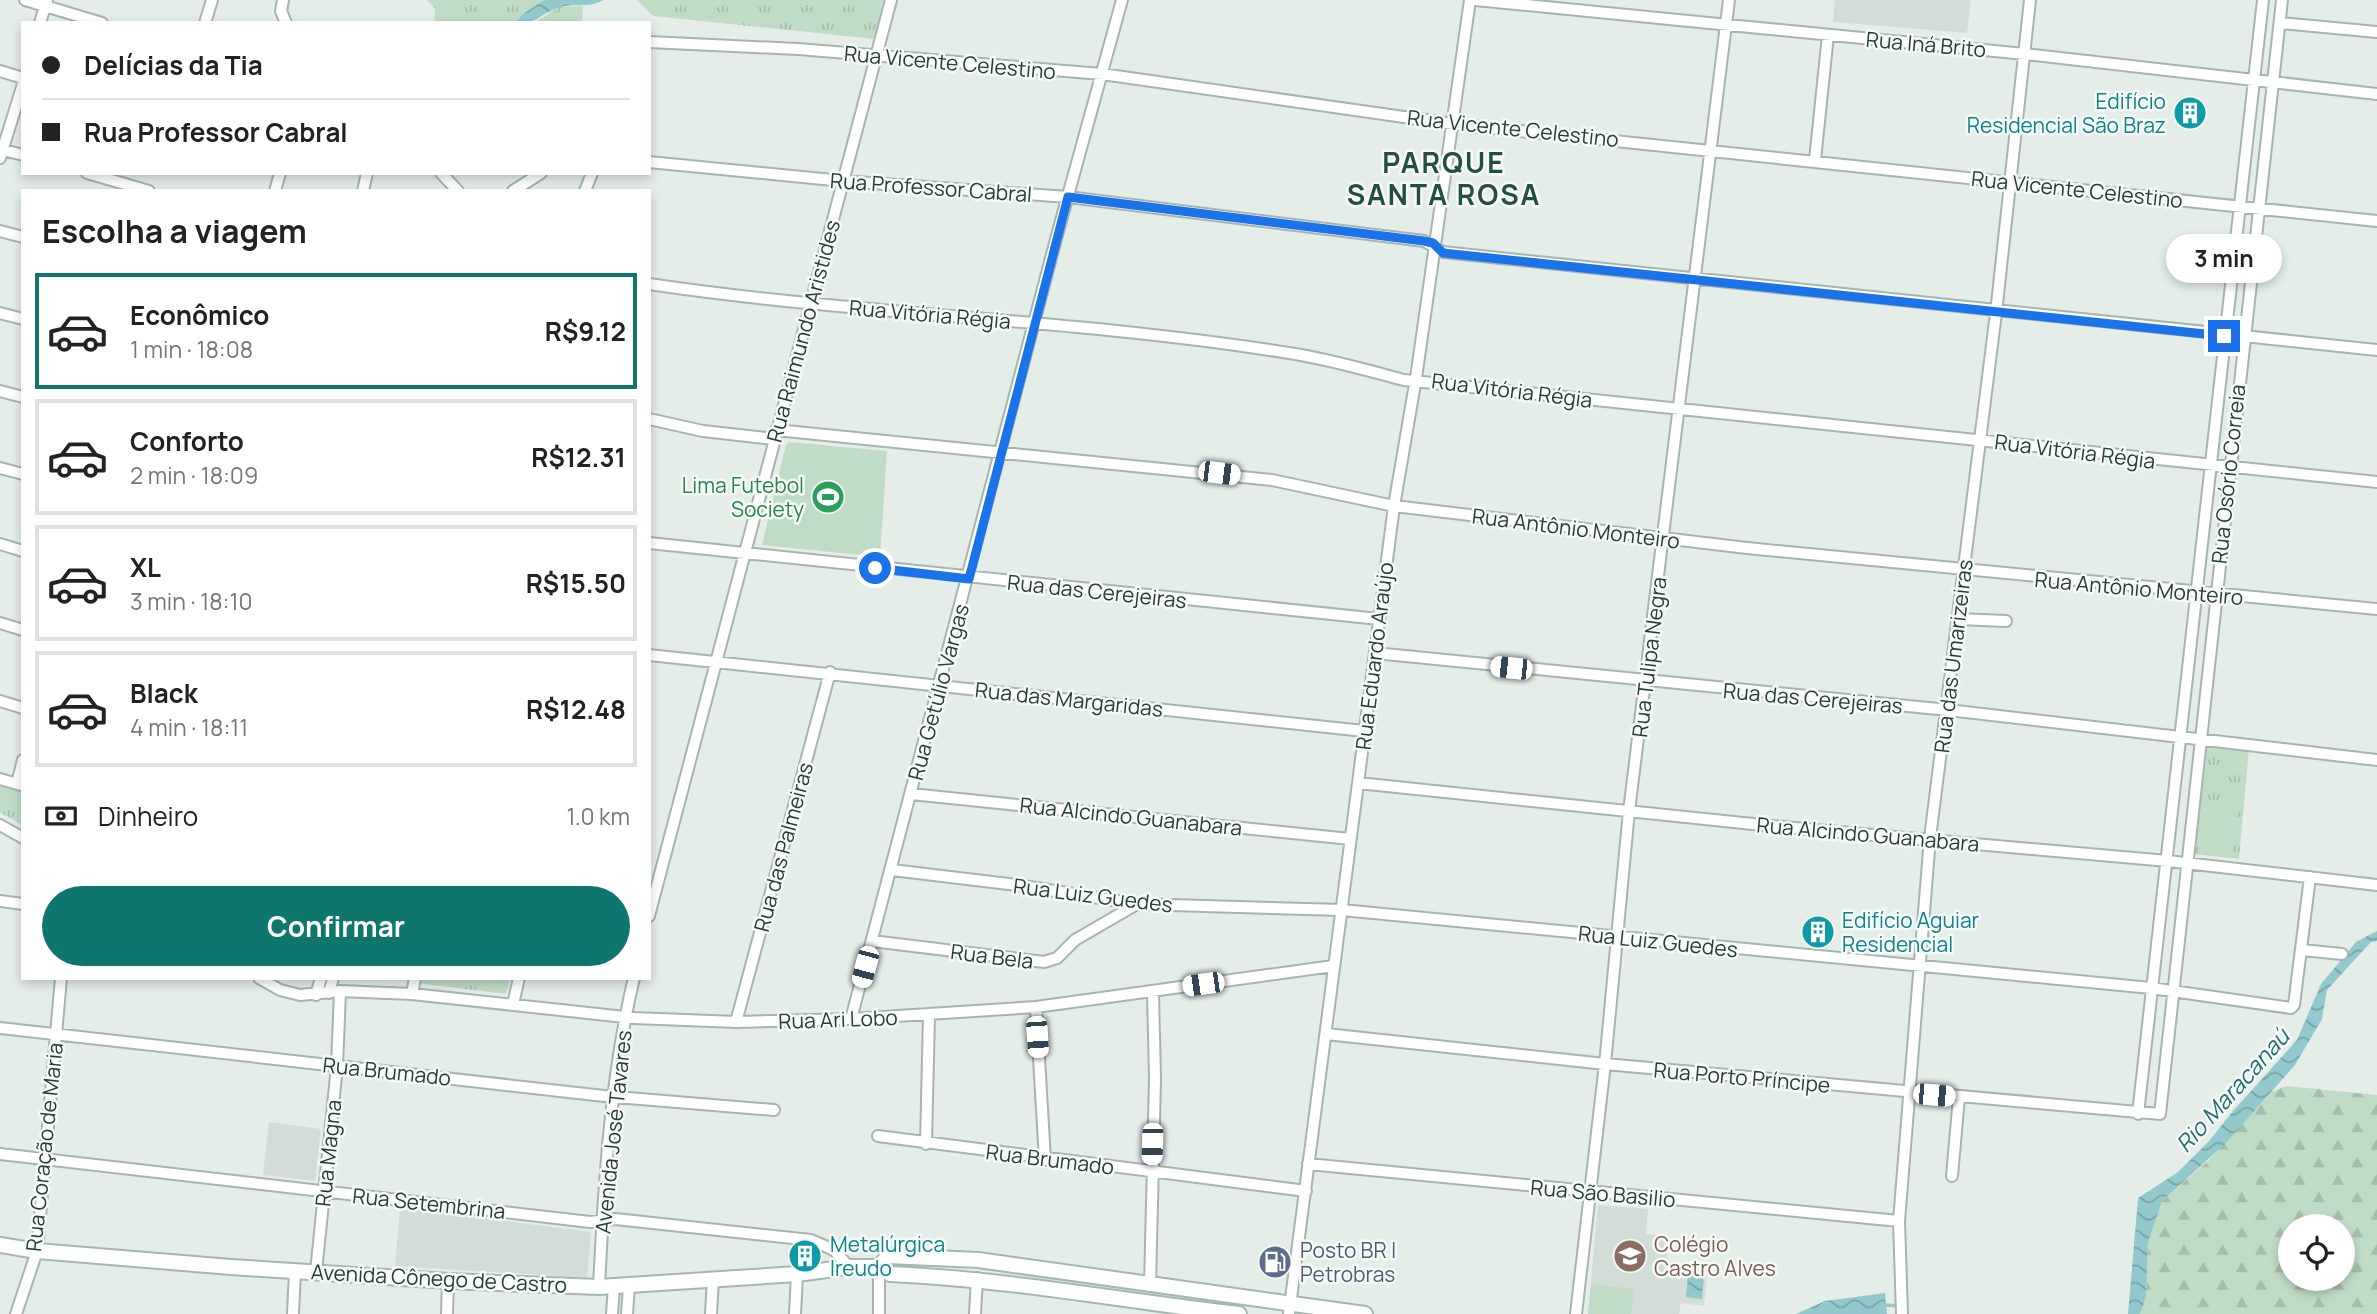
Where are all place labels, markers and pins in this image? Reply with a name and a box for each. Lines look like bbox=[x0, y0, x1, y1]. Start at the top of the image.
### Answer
place label: Edifício Residencial São Braz bbox=[1967, 87, 2166, 139]
building icon: Edifício Residencial São Braz bbox=[2171, 94, 2209, 132]
place label: Lima Futebol Society bbox=[682, 471, 804, 523]
sports icon: Lima Futebol Society bbox=[809, 478, 847, 516]
place label: Edifício Aguiar Residencial bbox=[1842, 906, 1980, 958]
building icon: Edifício Aguiar Residencial bbox=[1799, 913, 1837, 951]
place label: Metalúrgica Ireudo bbox=[830, 1230, 945, 1282]
place label: Colégio Castro Alves bbox=[1654, 1230, 1776, 1282]
place label: Posto BR | Petrobras bbox=[1300, 1236, 1396, 1288]
building icon: Metalúrgica Ireudo bbox=[786, 1237, 824, 1275]
school or university icon: Colégio Castro Alves bbox=[1611, 1237, 1649, 1275]
fuel station icon: Posto BR | Petrobras bbox=[1256, 1243, 1294, 1281]

